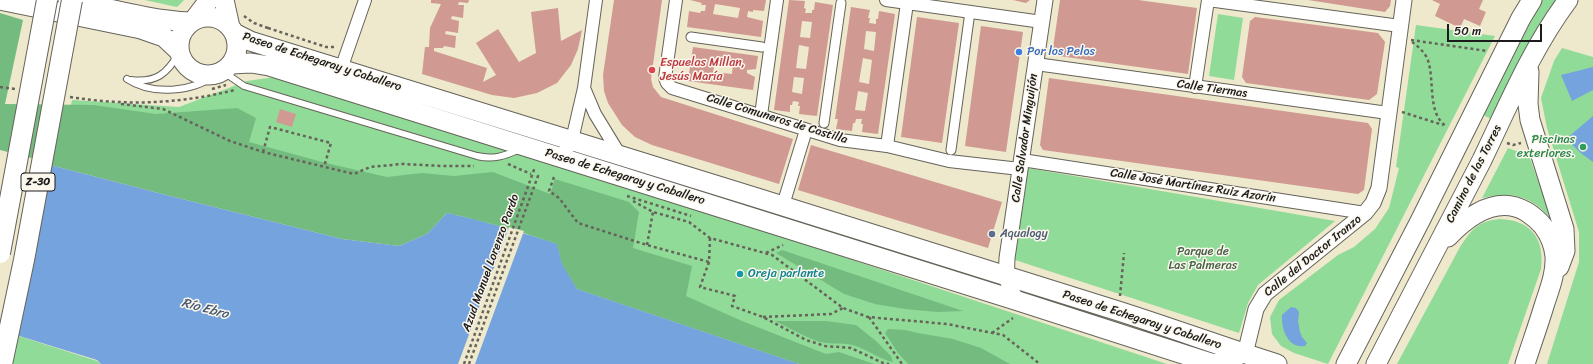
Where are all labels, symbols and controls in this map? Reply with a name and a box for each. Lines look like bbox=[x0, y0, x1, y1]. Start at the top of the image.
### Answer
scale bar bbox=[1449, 16, 1544, 42]
text: 50 m bbox=[1454, 20, 1481, 42]
street label: Paseo de Echegaray y Caballero bbox=[241, 29, 403, 95]
place label: Por los Pelos bbox=[1027, 45, 1095, 59]
marker: Por los Pelos bbox=[1014, 47, 1024, 57]
place label: Espuelas Millan, Jesús María bbox=[660, 56, 745, 84]
marker: Espuelas Millan, Jesús María bbox=[647, 65, 657, 75]
street label: Calle Salvador Minguijón bbox=[1009, 73, 1041, 203]
street label: Calle Tiermas bbox=[1176, 77, 1248, 101]
street label: Calle Comuneros de Castilla bbox=[705, 91, 849, 147]
street label: Camino de las Torres bbox=[1443, 123, 1505, 225]
place label: Piscinas exteriores. bbox=[1517, 133, 1575, 161]
marker: Piscinas exteriores. bbox=[1578, 142, 1588, 152]
street label: Paseo de Echegaray y Caballero bbox=[543, 146, 707, 208]
street label: Calle José Martínez Ruiz Azorín bbox=[1109, 166, 1277, 206]
road number: Z-30 bbox=[21, 173, 55, 191]
street label: Azud Manuel Lorenzo Pardo bbox=[459, 192, 523, 334]
street label: Calle del Doctor Iranzo bbox=[1261, 212, 1365, 300]
place label: Aqualogy bbox=[1000, 227, 1048, 241]
marker: Aqualogy bbox=[987, 229, 997, 239]
park label: Parque de Las Palmeras bbox=[1169, 245, 1237, 273]
place label: Oreja parlante bbox=[748, 267, 824, 281]
marker: Oreja parlante bbox=[735, 269, 745, 279]
street label: Paseo de Echegaray y Caballero bbox=[1061, 287, 1223, 353]
water label: Río Ebro bbox=[180, 295, 230, 323]

